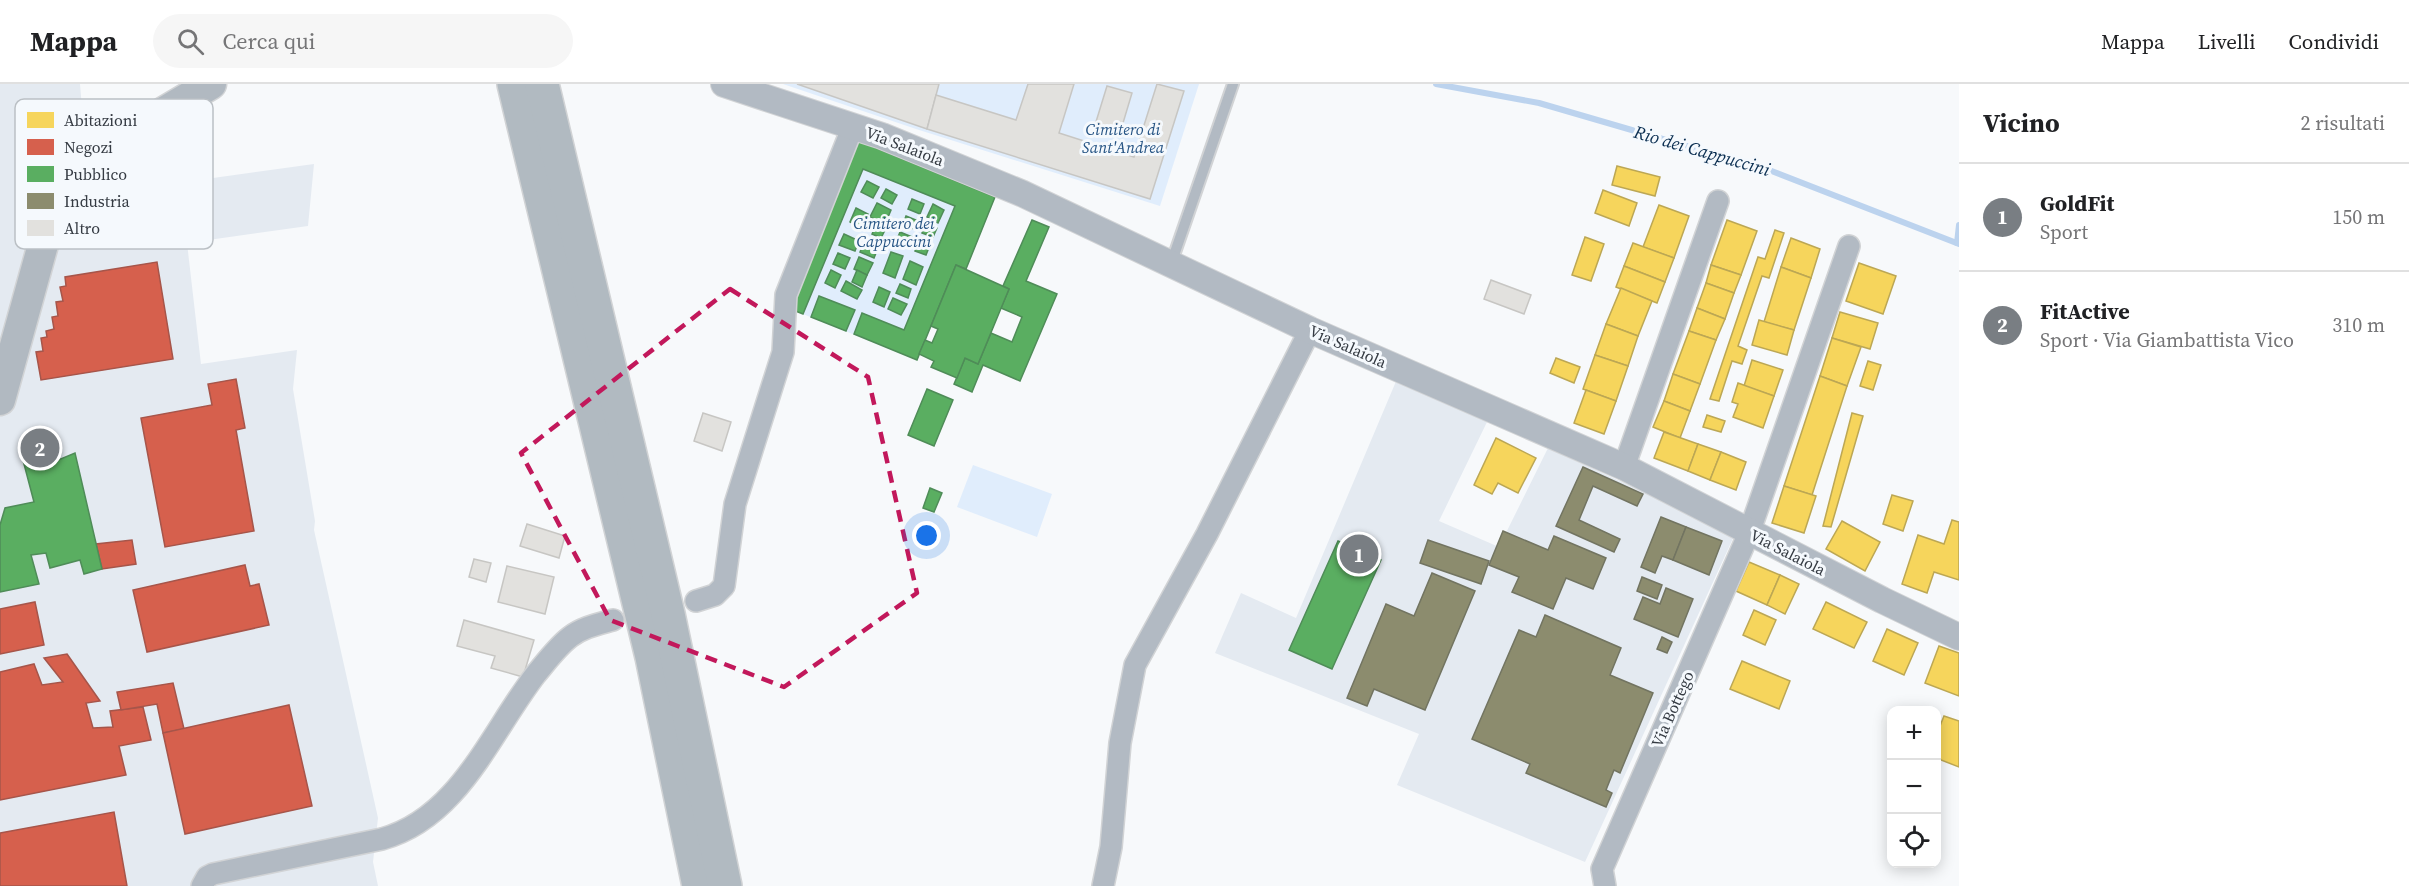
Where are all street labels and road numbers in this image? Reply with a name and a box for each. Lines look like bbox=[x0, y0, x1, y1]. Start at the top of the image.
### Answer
street label: Via Salaiola bbox=[863, 121, 948, 171]
street label: Via Salaiola bbox=[1306, 319, 1391, 373]
street label: Via Salaiola bbox=[1746, 524, 1830, 581]
street label: Via Bottego bbox=[1645, 667, 1699, 751]

